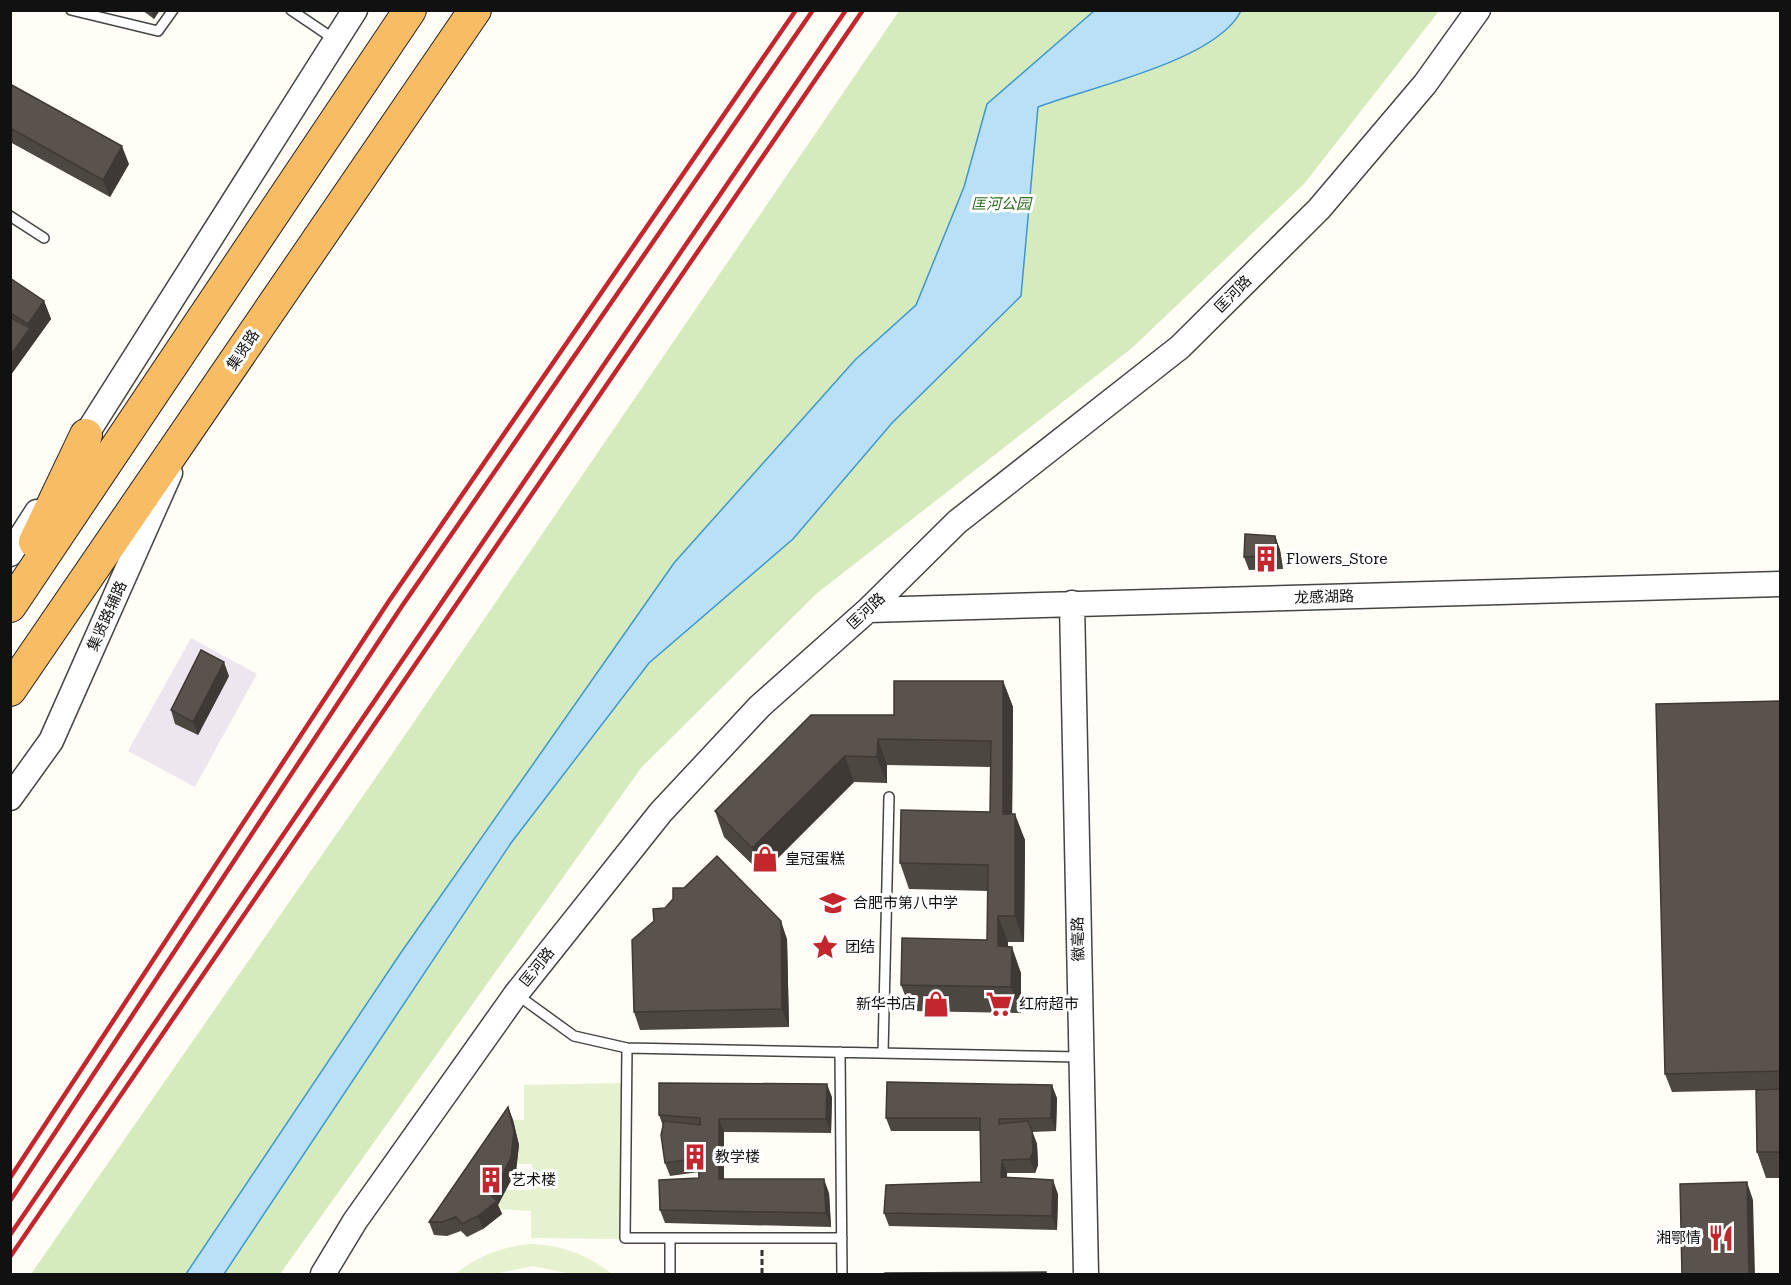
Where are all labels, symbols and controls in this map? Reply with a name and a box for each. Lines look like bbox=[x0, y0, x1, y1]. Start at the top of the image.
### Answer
park label: 匡河公园 bbox=[971, 195, 1033, 213]
street label: 匡河路 bbox=[1211, 272, 1255, 316]
street label: 集贤路 bbox=[223, 326, 263, 374]
building icon: Flowers_Store bbox=[1251, 544, 1281, 574]
place label: Flowers_Store bbox=[1286, 550, 1388, 568]
street label: 集贤路辅路 bbox=[84, 578, 130, 654]
street label: 龙感湖路 bbox=[1294, 587, 1354, 607]
street label: 匡河路 bbox=[843, 589, 889, 633]
shop icon: 皇冠蛋糕 bbox=[750, 844, 780, 874]
place label: 皇冠蛋糕 bbox=[785, 850, 845, 868]
school or university icon: 合肥市第八中学 bbox=[818, 888, 848, 918]
place label: 合肥市第八中学 bbox=[853, 894, 958, 912]
street label: 徽毫路 bbox=[1069, 916, 1087, 962]
place icon: 团结 bbox=[810, 932, 840, 962]
place label: 团结 bbox=[845, 938, 875, 956]
street label: 匡河路 bbox=[516, 944, 558, 990]
shop icon: 新华书店 bbox=[921, 989, 951, 1019]
supermarket icon: 红府超市 bbox=[984, 989, 1014, 1019]
place label: 新华书店 bbox=[856, 995, 916, 1013]
place label: 红府超市 bbox=[1019, 995, 1079, 1013]
building icon: 教学楼 bbox=[680, 1142, 710, 1172]
place label: 教学楼 bbox=[715, 1148, 760, 1166]
building icon: 艺术楼 bbox=[476, 1165, 506, 1195]
place label: 艺术楼 bbox=[511, 1171, 556, 1189]
restaurant icon: 湘鄂情 bbox=[1706, 1223, 1736, 1253]
place label: 湘鄂情 bbox=[1656, 1229, 1701, 1247]

